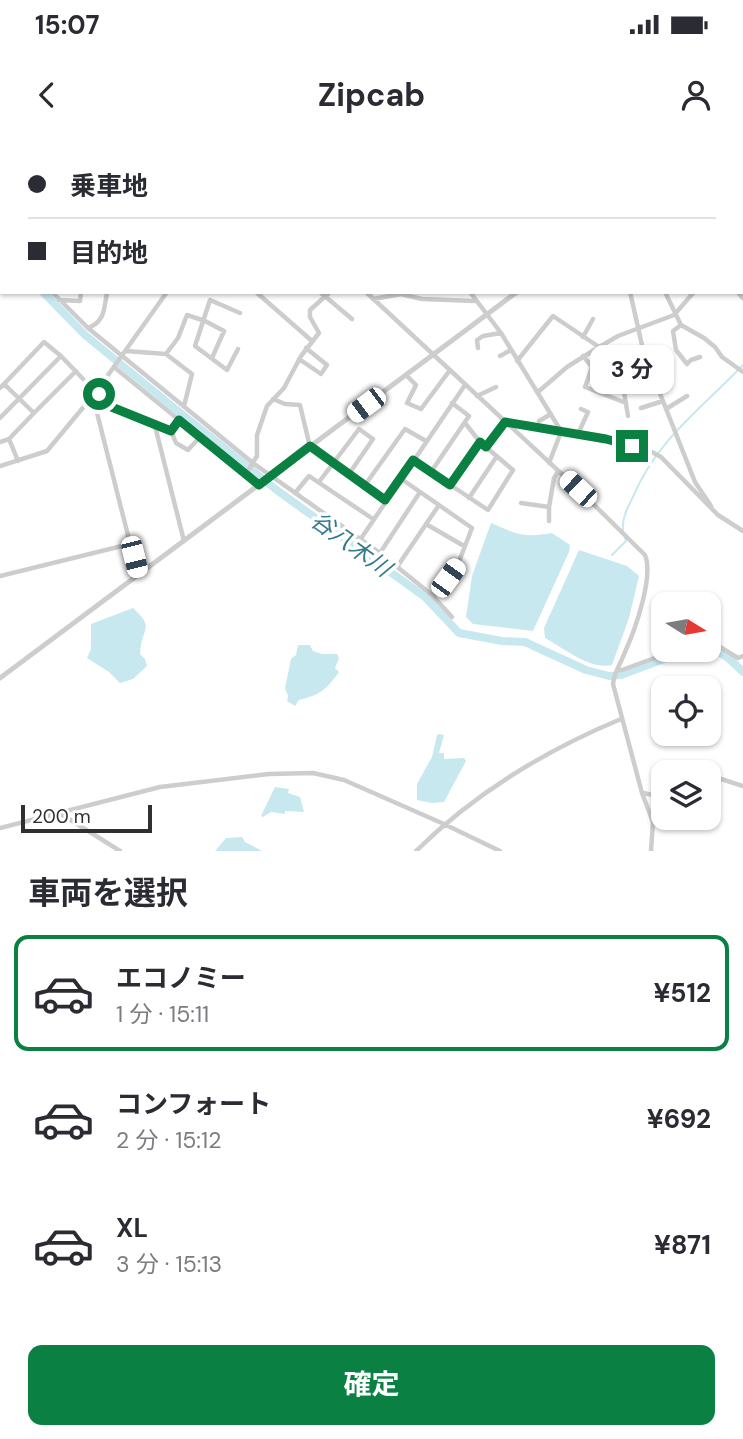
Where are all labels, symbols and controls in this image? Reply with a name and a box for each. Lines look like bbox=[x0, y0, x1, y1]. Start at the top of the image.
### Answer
text: 15:07 bbox=[35, 8, 99, 42]
text: Zipcab bbox=[318, 74, 425, 116]
icon: back bbox=[28, 76, 66, 114]
icon: person bbox=[677, 76, 715, 114]
text: 乗車地 bbox=[70, 169, 148, 203]
text: 目的地 bbox=[70, 236, 148, 270]
callout: 3 分 bbox=[590, 344, 674, 394]
text: 3 分 bbox=[611, 354, 653, 384]
route start bbox=[83, 378, 115, 410]
car bbox=[343, 384, 390, 426]
route end bbox=[616, 430, 648, 462]
car bbox=[556, 467, 601, 511]
water label: 谷八木川 bbox=[305, 505, 399, 585]
car bbox=[119, 534, 150, 580]
car bbox=[428, 555, 469, 601]
north arrow bbox=[651, 592, 721, 662]
map controls bbox=[651, 592, 721, 830]
button: locate bbox=[651, 676, 721, 746]
button: layers bbox=[651, 760, 721, 830]
scale bar bbox=[21, 802, 152, 834]
text: 200 m bbox=[32, 804, 91, 829]
text: 車両を選択 bbox=[28, 872, 188, 914]
text: エコノミー bbox=[116, 961, 246, 995]
icon: car bbox=[32, 962, 95, 1025]
text: ¥512 bbox=[653, 976, 711, 1010]
text: 1 分 · 15:11 bbox=[116, 999, 209, 1029]
text: コンフォート bbox=[116, 1087, 271, 1121]
icon: car bbox=[32, 1088, 95, 1151]
text: ¥692 bbox=[647, 1102, 711, 1136]
text: 2 分 · 15:12 bbox=[116, 1125, 221, 1155]
text: XL bbox=[116, 1211, 148, 1245]
icon: car bbox=[32, 1214, 95, 1277]
text: ¥871 bbox=[654, 1228, 711, 1262]
text: 3 分 · 15:13 bbox=[116, 1249, 222, 1279]
button: 確定 bbox=[28, 1345, 715, 1425]

